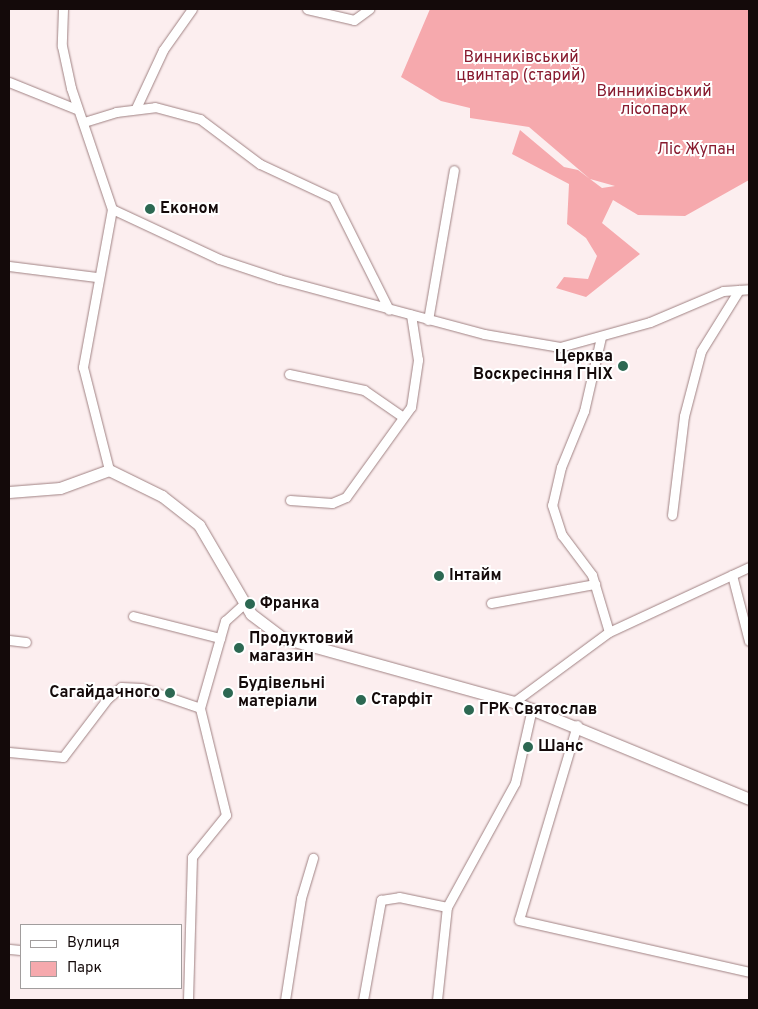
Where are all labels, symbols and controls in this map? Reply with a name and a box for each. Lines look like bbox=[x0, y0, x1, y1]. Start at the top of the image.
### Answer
park label: Винниківський цвинтар (старий) bbox=[456, 48, 586, 86]
park label: Винниківський лісопарк bbox=[596, 82, 712, 120]
park label: Ліс Жупан bbox=[657, 140, 735, 160]
place label: Економ bbox=[160, 199, 219, 219]
marker: Економ bbox=[144, 203, 156, 215]
place label: Церква Воскресіння ГНІХ bbox=[473, 347, 613, 385]
marker: Церква Воскресіння ГНІХ bbox=[617, 360, 629, 372]
place label: Інтайм bbox=[449, 566, 501, 586]
marker: Інтайм bbox=[433, 570, 445, 582]
place label: Франка bbox=[260, 594, 319, 614]
marker: Франка bbox=[244, 598, 256, 610]
place label: Продуктовий магазин bbox=[249, 629, 354, 667]
marker: Продуктовий магазин bbox=[233, 642, 245, 654]
place label: Будівельні матеріали bbox=[238, 674, 325, 712]
place label: Сагайдачного bbox=[49, 683, 160, 703]
marker: Сагайдачного bbox=[164, 687, 176, 699]
marker: Будівельні матеріали bbox=[222, 687, 234, 699]
place label: Старфіт bbox=[371, 690, 433, 710]
marker: Старфіт bbox=[355, 694, 367, 706]
place label: ГРК Святослав bbox=[479, 700, 597, 720]
marker: ГРК Святослав bbox=[463, 704, 475, 716]
place label: Шанс bbox=[538, 737, 584, 757]
marker: Шанс bbox=[522, 741, 534, 753]
legend bbox=[20, 924, 182, 989]
text: Вулиця bbox=[67, 934, 120, 953]
text: Парк bbox=[67, 959, 102, 978]

